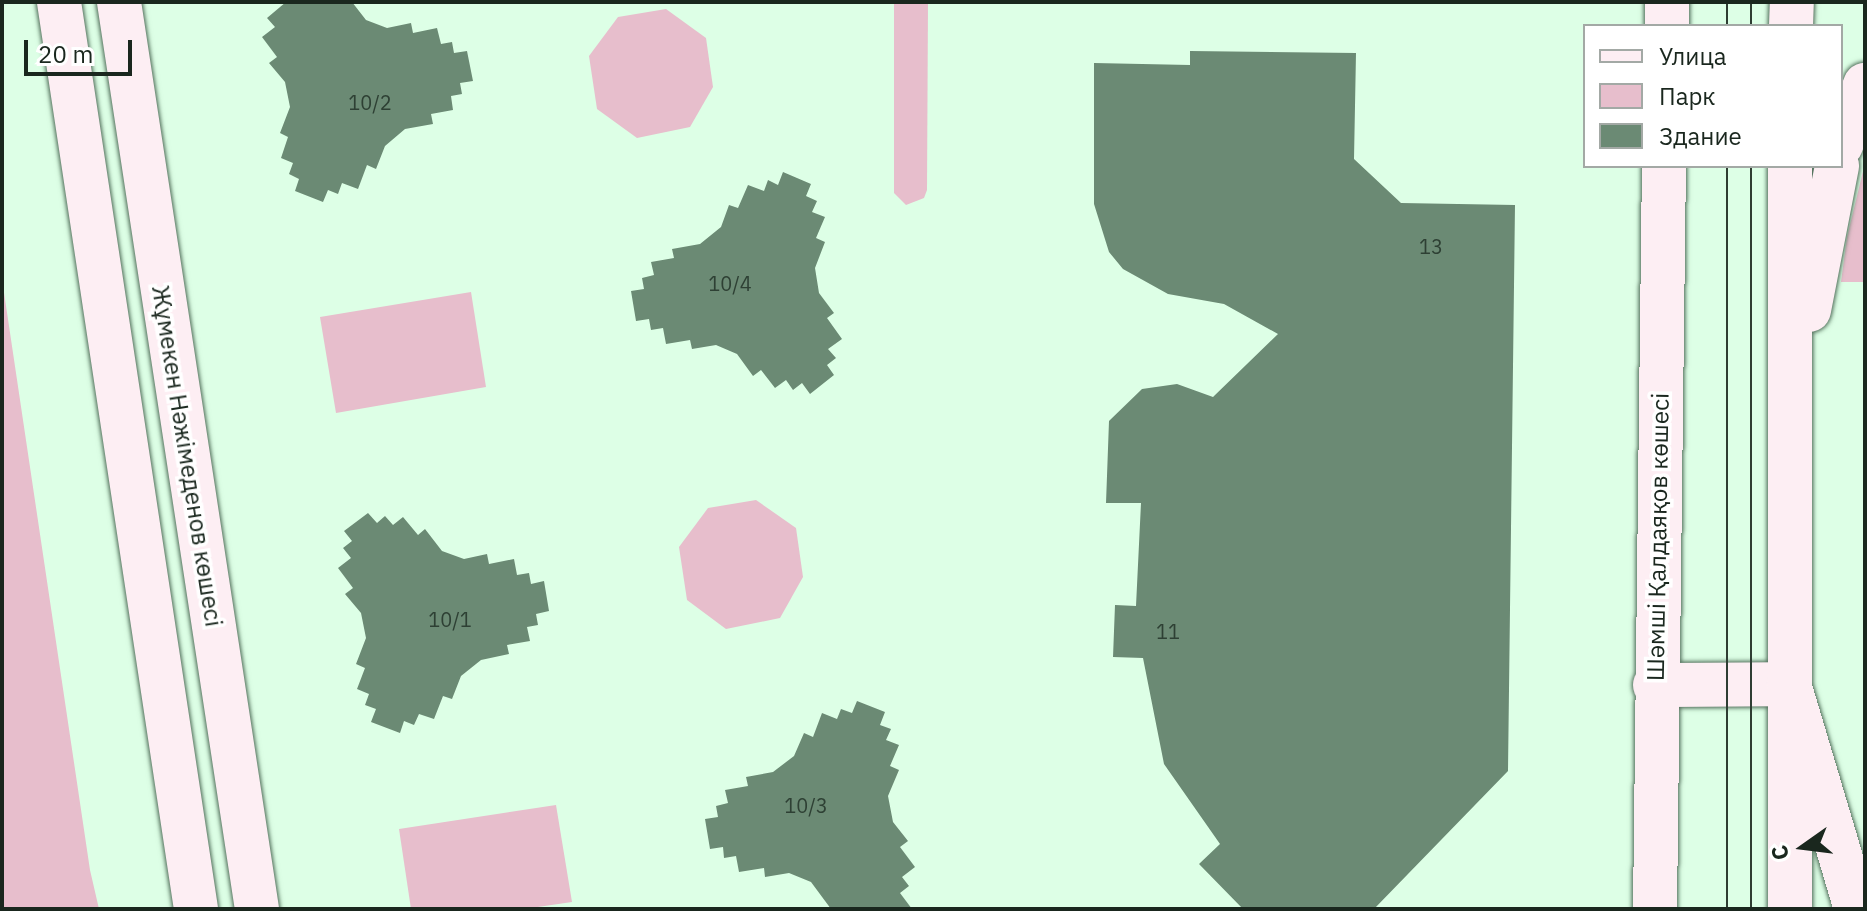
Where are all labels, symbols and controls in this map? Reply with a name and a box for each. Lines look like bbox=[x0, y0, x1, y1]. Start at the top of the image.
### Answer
scale bar bbox=[28, 24, 136, 74]
legend bbox=[1583, 24, 1843, 168]
text: 20 m bbox=[38, 38, 93, 70]
text: Улица bbox=[1659, 40, 1727, 72]
text: Парк bbox=[1659, 80, 1716, 112]
house number: 10/2 bbox=[348, 90, 392, 114]
text: Здание bbox=[1659, 120, 1742, 152]
house number: 13 bbox=[1419, 234, 1443, 258]
house number: 10/4 bbox=[708, 271, 752, 295]
street label: Жұмекен Нәжімеденов көшесі bbox=[146, 283, 228, 629]
street label: Шәмші Қалдаяқов көшесі bbox=[1641, 393, 1675, 681]
house number: 10/1 bbox=[428, 607, 472, 631]
house number: 11 bbox=[1156, 619, 1180, 643]
house number: 10/3 bbox=[784, 793, 828, 817]
north arrow bbox=[1763, 807, 1843, 887]
text: С bbox=[1763, 842, 1795, 863]

